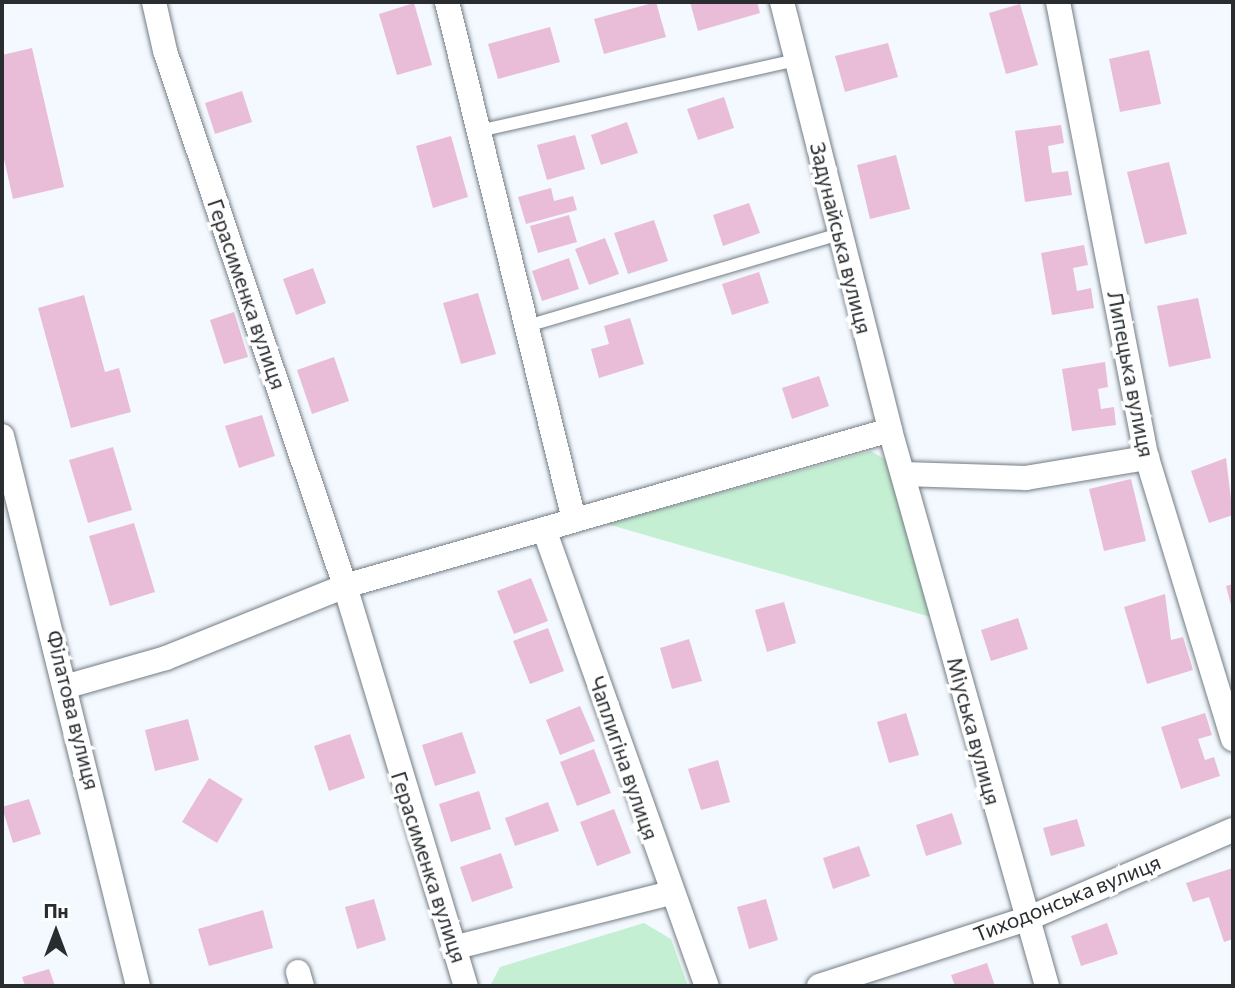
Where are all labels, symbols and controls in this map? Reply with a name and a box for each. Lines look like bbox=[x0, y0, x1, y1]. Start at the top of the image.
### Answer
street label: Задунайська вулиця bbox=[805, 139, 877, 337]
street label: Герасименка вулиця bbox=[203, 196, 291, 392]
street label: Липецька вулиця bbox=[1103, 289, 1159, 459]
street label: Філатова вулиця bbox=[41, 628, 105, 792]
street label: Міуська вулиця bbox=[942, 654, 1006, 808]
street label: Чаплигіна вулиця bbox=[584, 673, 664, 843]
street label: Герасименка вулиця bbox=[386, 768, 472, 966]
street label: Тиходонська вулиця bbox=[970, 849, 1164, 947]
north arrow bbox=[21, 897, 91, 967]
text: Пн bbox=[43, 899, 69, 922]

